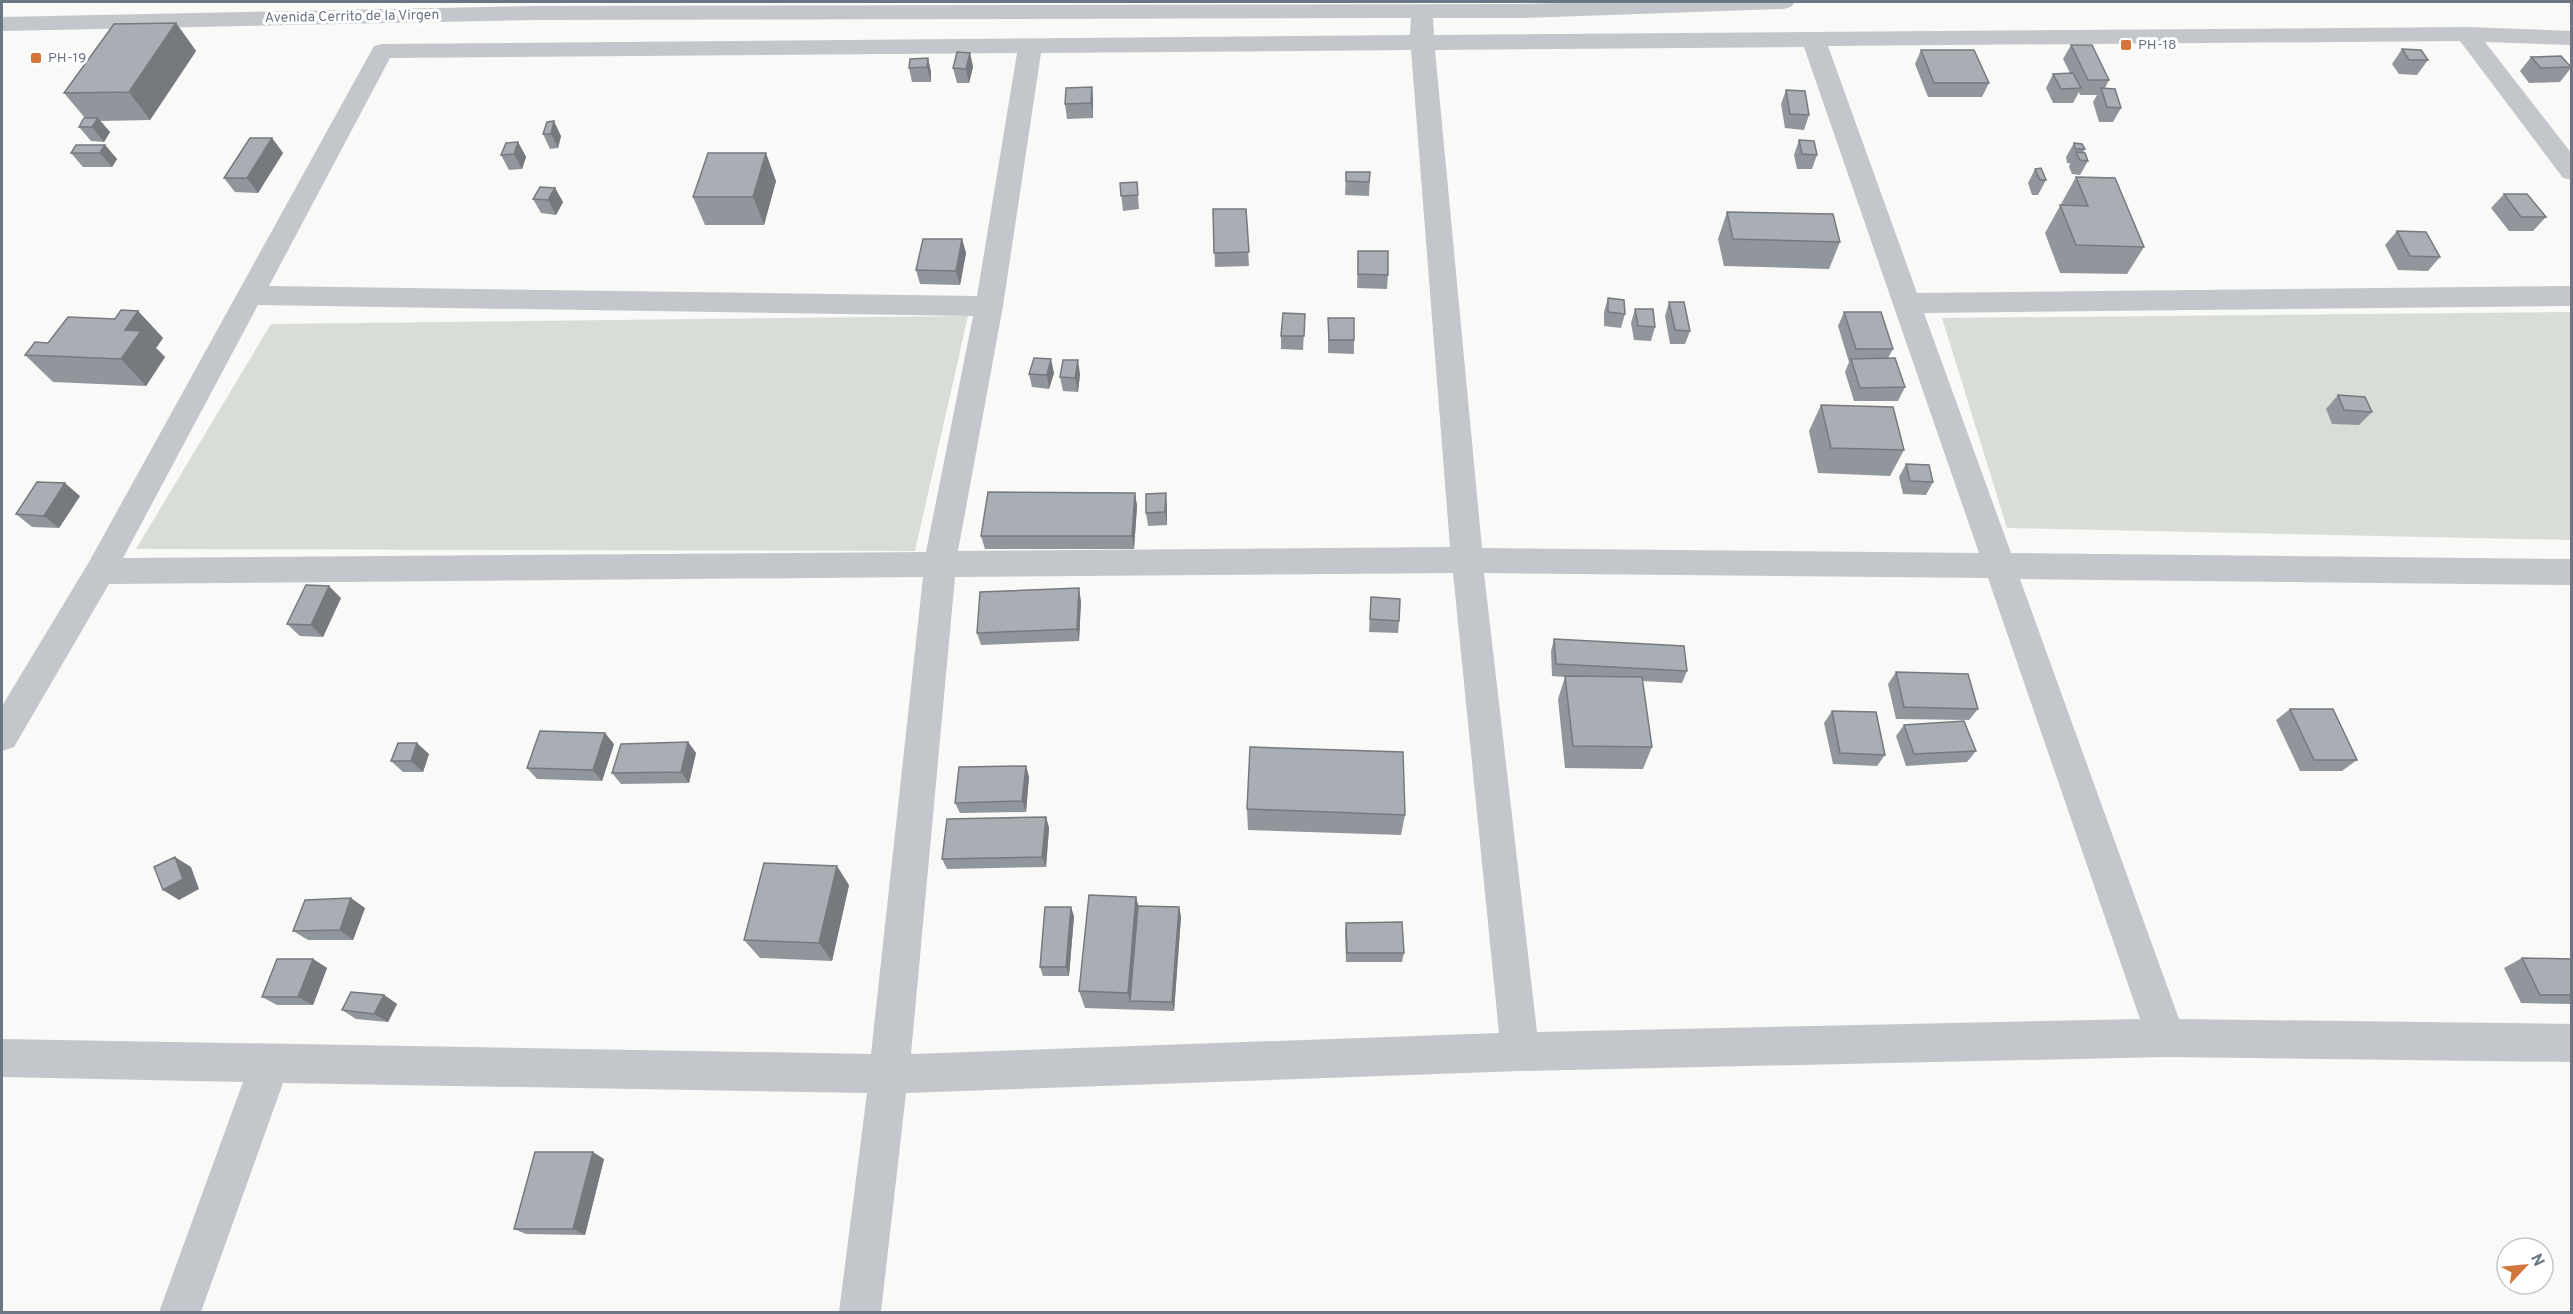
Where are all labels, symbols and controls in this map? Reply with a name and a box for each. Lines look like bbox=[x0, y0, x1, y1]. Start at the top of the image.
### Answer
street label: Avenida Cerrito de la Virgen bbox=[265, 7, 439, 27]
place label: PH-18 bbox=[2138, 37, 2177, 54]
marker: PH-18 bbox=[2119, 38, 2133, 52]
place label: PH-19 bbox=[48, 50, 86, 67]
marker: PH-19 bbox=[29, 51, 43, 65]
north arrow bbox=[2495, 1236, 2555, 1296]
text: N bbox=[2525, 1251, 2548, 1270]

